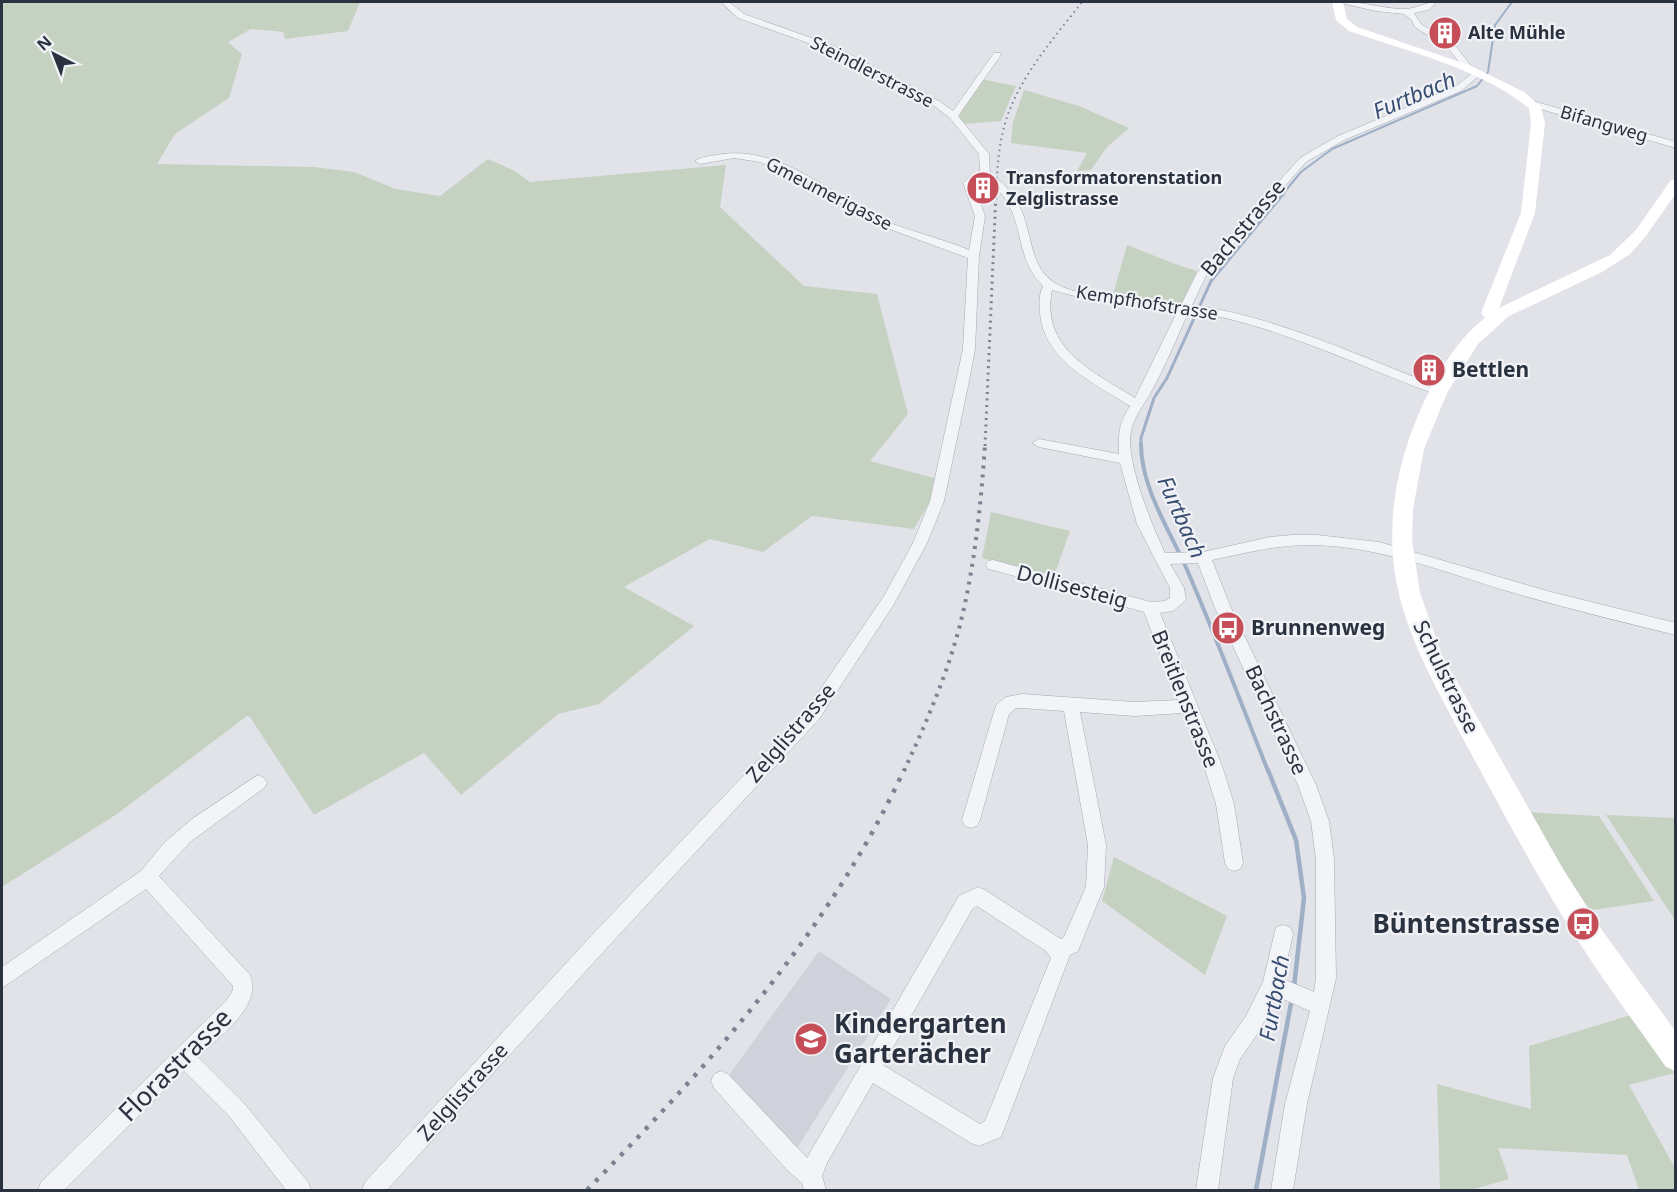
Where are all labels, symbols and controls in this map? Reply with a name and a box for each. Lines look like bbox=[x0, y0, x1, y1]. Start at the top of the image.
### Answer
building icon: Alte Mühle bbox=[1427, 15, 1463, 51]
place label: Alte Mühle bbox=[1468, 20, 1566, 44]
north arrow bbox=[24, 24, 84, 84]
text: N bbox=[32, 30, 56, 55]
street label: Steindlerstrasse bbox=[807, 30, 938, 113]
water label: Furtbach bbox=[1368, 63, 1460, 125]
street label: Bifangweg bbox=[1558, 99, 1651, 147]
street label: Gmeumerigasse bbox=[762, 151, 897, 235]
place label: Transformatorenstation Zelglistrasse bbox=[1006, 165, 1222, 210]
building icon: Transformatorenstation Zelglistrasse bbox=[965, 170, 1001, 206]
street label: Bachstrasse bbox=[1194, 173, 1291, 282]
street label: Kempfhofstrasse bbox=[1075, 279, 1220, 325]
building icon: Bettlen bbox=[1411, 352, 1447, 388]
place label: Bettlen bbox=[1452, 355, 1529, 383]
water label: Furtbach bbox=[1151, 471, 1214, 563]
street label: Dollisesteig bbox=[1014, 558, 1131, 614]
bus stop icon: Brunnenweg bbox=[1210, 610, 1246, 646]
place label: Brunnenweg bbox=[1251, 613, 1385, 641]
street label: Schulstrasse bbox=[1407, 615, 1486, 738]
street label: Breitlenstrasse bbox=[1145, 625, 1226, 772]
street label: Bachstrasse bbox=[1239, 660, 1315, 779]
street label: Zelglistrasse bbox=[739, 677, 841, 788]
place label: Büntenstrasse bbox=[1373, 905, 1560, 941]
bus stop icon: Büntenstrasse bbox=[1565, 906, 1601, 942]
water label: Furtbach bbox=[1251, 952, 1295, 1043]
street label: Florastrasse bbox=[110, 1000, 239, 1129]
place label: Kindergarten Garterächer bbox=[834, 1005, 1007, 1071]
school or university icon: Kindergarten Garterächer bbox=[793, 1021, 829, 1057]
street label: Zelglistrasse bbox=[411, 1036, 514, 1146]

